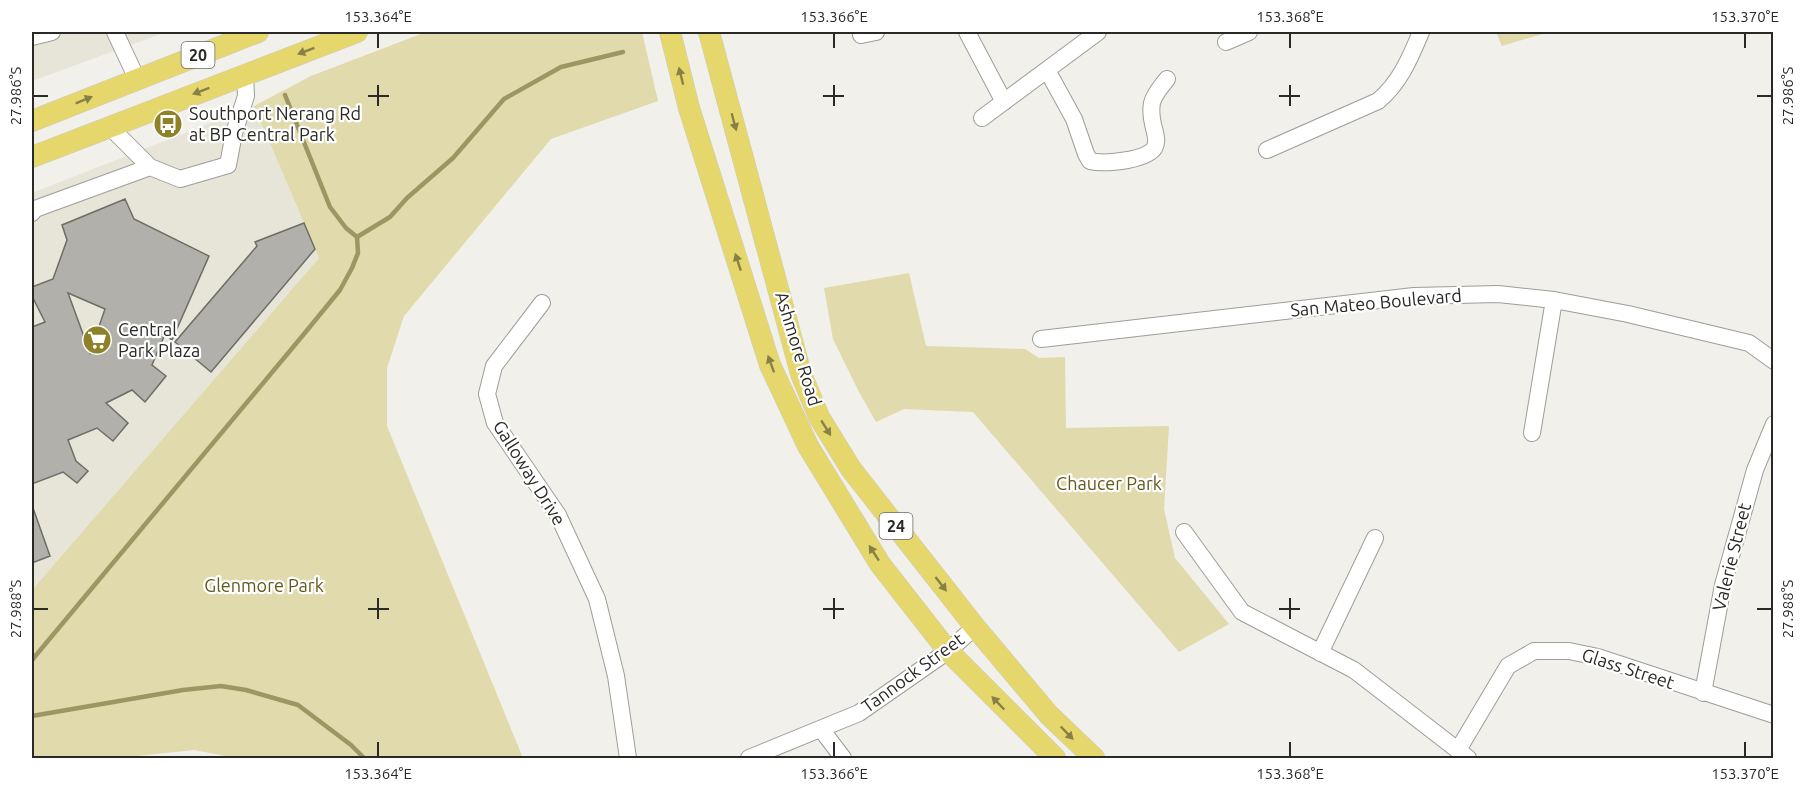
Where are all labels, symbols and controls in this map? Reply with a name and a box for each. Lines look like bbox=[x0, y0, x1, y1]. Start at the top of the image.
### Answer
text: 153.364°E bbox=[344, 8, 412, 25]
text: 153.366°E bbox=[800, 8, 868, 25]
text: 153.368°E bbox=[1256, 8, 1324, 25]
text: 153.370°E bbox=[1711, 8, 1779, 25]
road number: 20 bbox=[182, 42, 214, 68]
one-way arrow bbox=[297, 46, 315, 56]
text: 27.986°S bbox=[7, 67, 24, 125]
one-way arrow bbox=[676, 67, 686, 85]
text: 27.986°S bbox=[1779, 67, 1796, 125]
one-way arrow bbox=[191, 86, 209, 96]
one-way arrow bbox=[76, 95, 94, 105]
place label: Southport Nerang Rd at BP Central Park bbox=[189, 103, 361, 144]
bus stop icon: Southport Nerang Rd at BP Central Park bbox=[152, 108, 184, 140]
one-way arrow bbox=[730, 113, 739, 131]
one-way arrow bbox=[733, 253, 742, 271]
street label: San Mateo Boulevard bbox=[1289, 285, 1462, 319]
street label: Ashmore Road bbox=[772, 289, 826, 408]
place label: Central Park Plaza bbox=[118, 319, 200, 360]
supermarket icon: Central Park Plaza bbox=[81, 324, 113, 356]
one-way arrow bbox=[765, 355, 775, 373]
street label: Galloway Drive bbox=[490, 416, 570, 529]
one-way arrow bbox=[820, 420, 831, 436]
park label: Chaucer Park bbox=[1056, 473, 1162, 493]
street label: Valerie Street bbox=[1708, 501, 1754, 613]
road number: 24 bbox=[880, 513, 912, 539]
one-way arrow bbox=[868, 545, 879, 561]
park label: Glenmore Park bbox=[204, 575, 324, 595]
one-way arrow bbox=[935, 577, 947, 592]
text: 27.988°S bbox=[7, 580, 24, 638]
text: 27.988°S bbox=[1779, 580, 1796, 638]
street label: Tannock Street bbox=[857, 628, 967, 716]
street label: Glass Street bbox=[1580, 644, 1677, 692]
one-way arrow bbox=[992, 696, 1006, 710]
one-way arrow bbox=[1060, 726, 1074, 741]
text: 153.364°E bbox=[344, 765, 412, 782]
text: 153.366°E bbox=[800, 765, 868, 782]
text: 153.368°E bbox=[1256, 765, 1324, 782]
text: 153.370°E bbox=[1711, 765, 1779, 782]

